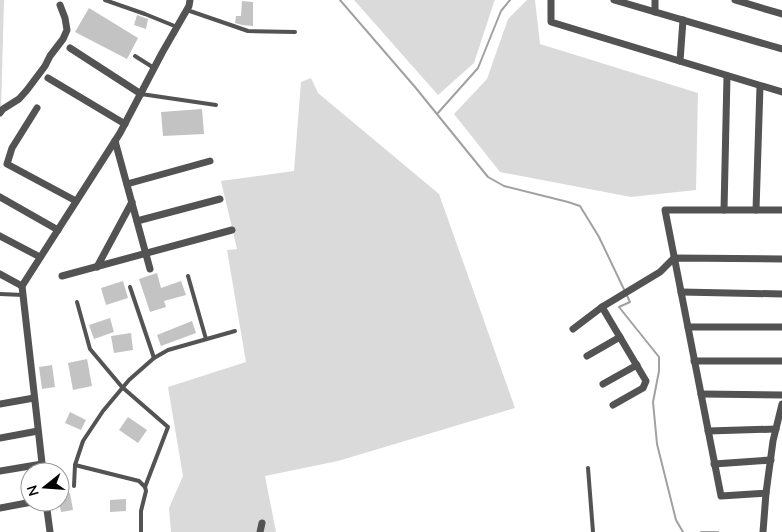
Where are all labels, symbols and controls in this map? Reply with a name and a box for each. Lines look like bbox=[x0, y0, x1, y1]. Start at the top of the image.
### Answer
north arrow bbox=[20, 462, 70, 512]
text: N bbox=[22, 483, 44, 498]

